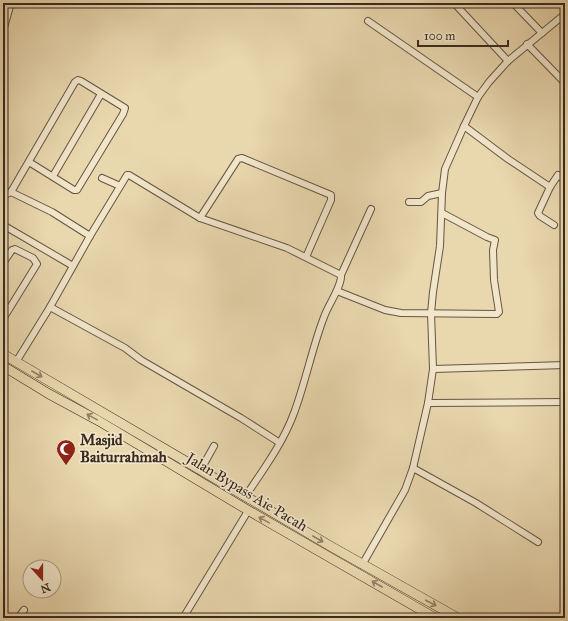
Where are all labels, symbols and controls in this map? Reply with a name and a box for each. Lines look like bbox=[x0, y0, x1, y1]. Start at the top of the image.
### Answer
scale bar bbox=[418, 22, 508, 48]
text: 100 m bbox=[424, 29, 455, 43]
one-way arrow bbox=[31, 370, 43, 378]
one-way arrow bbox=[86, 413, 98, 421]
place label: Masjid Baiturrahmah bbox=[80, 431, 167, 466]
mosque icon: Masjid Baiturrahmah bbox=[55, 438, 77, 466]
street label: Jalan Bypass Aie Pacah bbox=[181, 448, 311, 536]
one-way arrow bbox=[258, 515, 270, 523]
one-way arrow bbox=[312, 536, 324, 544]
north arrow bbox=[22, 559, 62, 599]
text: N bbox=[38, 580, 52, 596]
one-way arrow bbox=[371, 580, 383, 588]
one-way arrow bbox=[425, 600, 437, 607]

